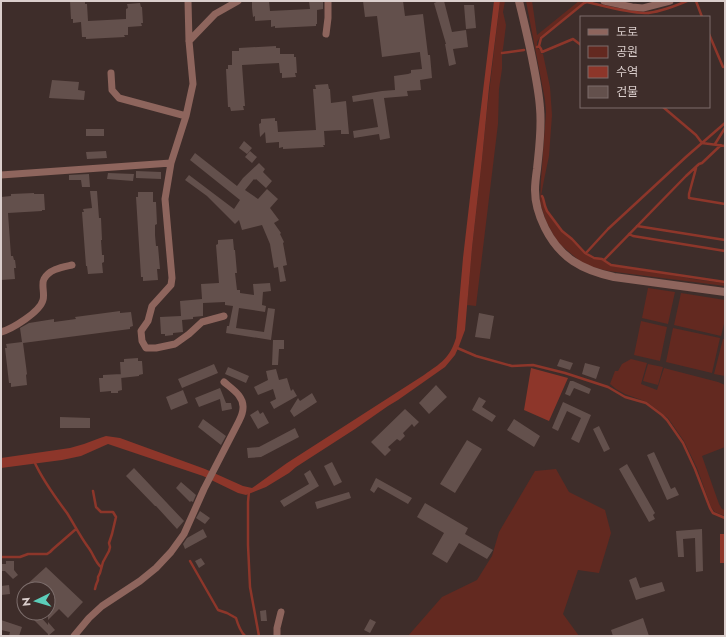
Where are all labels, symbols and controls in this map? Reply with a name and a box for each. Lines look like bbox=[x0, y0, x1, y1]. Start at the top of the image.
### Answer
legend bbox=[580, 16, 710, 108]
text: 도로 bbox=[616, 23, 638, 41]
text: 공원 bbox=[616, 43, 638, 61]
text: 수역 bbox=[616, 63, 638, 81]
text: 건물 bbox=[616, 83, 638, 101]
north arrow bbox=[16, 581, 56, 621]
text: N bbox=[18, 597, 34, 607]

